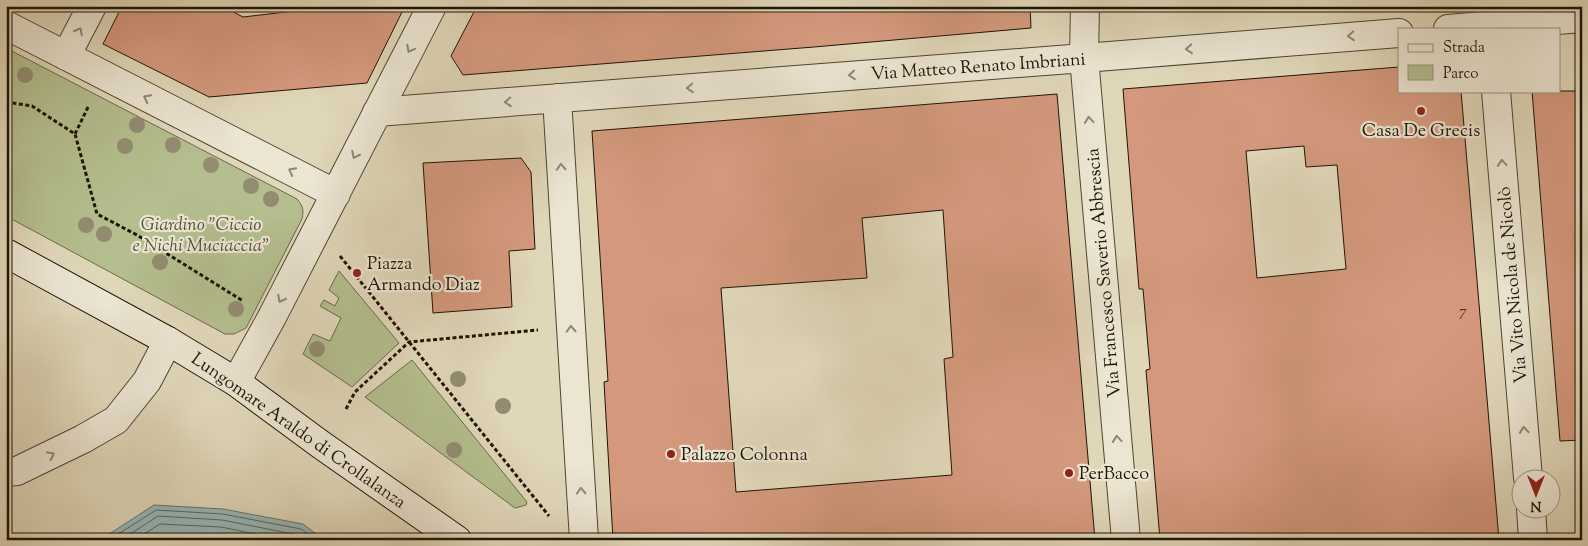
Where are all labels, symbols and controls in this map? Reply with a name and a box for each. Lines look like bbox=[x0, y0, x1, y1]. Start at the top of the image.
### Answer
one-way arrow bbox=[73, 28, 83, 37]
legend bbox=[1398, 28, 1560, 92]
one-way arrow bbox=[1346, 31, 1354, 42]
text: Strada bbox=[1443, 38, 1485, 59]
one-way arrow bbox=[406, 44, 416, 53]
one-way arrow bbox=[1184, 44, 1192, 55]
street label: Via Matteo Renato Imbriani bbox=[870, 48, 1087, 88]
text: Parco bbox=[1443, 64, 1479, 85]
one-way arrow bbox=[848, 70, 856, 81]
one-way arrow bbox=[686, 82, 694, 93]
one-way arrow bbox=[144, 94, 153, 104]
one-way arrow bbox=[504, 96, 512, 107]
marker: Casa De Grecis bbox=[1415, 105, 1427, 117]
one-way arrow bbox=[1084, 116, 1095, 124]
place label: Casa De Grecis bbox=[1362, 119, 1480, 145]
street label: Via Francesco Saverio Abbrescia bbox=[1081, 147, 1129, 399]
one-way arrow bbox=[351, 150, 361, 159]
one-way arrow bbox=[1496, 159, 1507, 167]
one-way arrow bbox=[556, 162, 567, 170]
one-way arrow bbox=[288, 167, 297, 177]
street label: Via Vito Nicola de Nicolò bbox=[1492, 185, 1536, 384]
park label: Giardino "Ciccio e Nichi Muciaccia" bbox=[133, 213, 269, 260]
place label: Piazza Armando Diaz bbox=[367, 252, 480, 299]
marker: Piazza Armando Diaz bbox=[351, 267, 363, 279]
one-way arrow bbox=[277, 294, 287, 303]
house number: 7 bbox=[1459, 302, 1467, 323]
one-way arrow bbox=[566, 325, 577, 333]
street label: Lungomare Araldo di Crollalanza bbox=[185, 347, 411, 516]
one-way arrow bbox=[1519, 426, 1530, 434]
one-way arrow bbox=[1112, 435, 1123, 443]
place label: Palazzo Colonna bbox=[681, 443, 808, 469]
marker: Palazzo Colonna bbox=[665, 448, 677, 460]
one-way arrow bbox=[46, 451, 55, 461]
place label: PerBacco bbox=[1079, 462, 1149, 488]
marker: PerBacco bbox=[1063, 467, 1075, 479]
north arrow bbox=[1510, 468, 1560, 518]
one-way arrow bbox=[575, 487, 586, 495]
text: N bbox=[1530, 495, 1542, 515]

